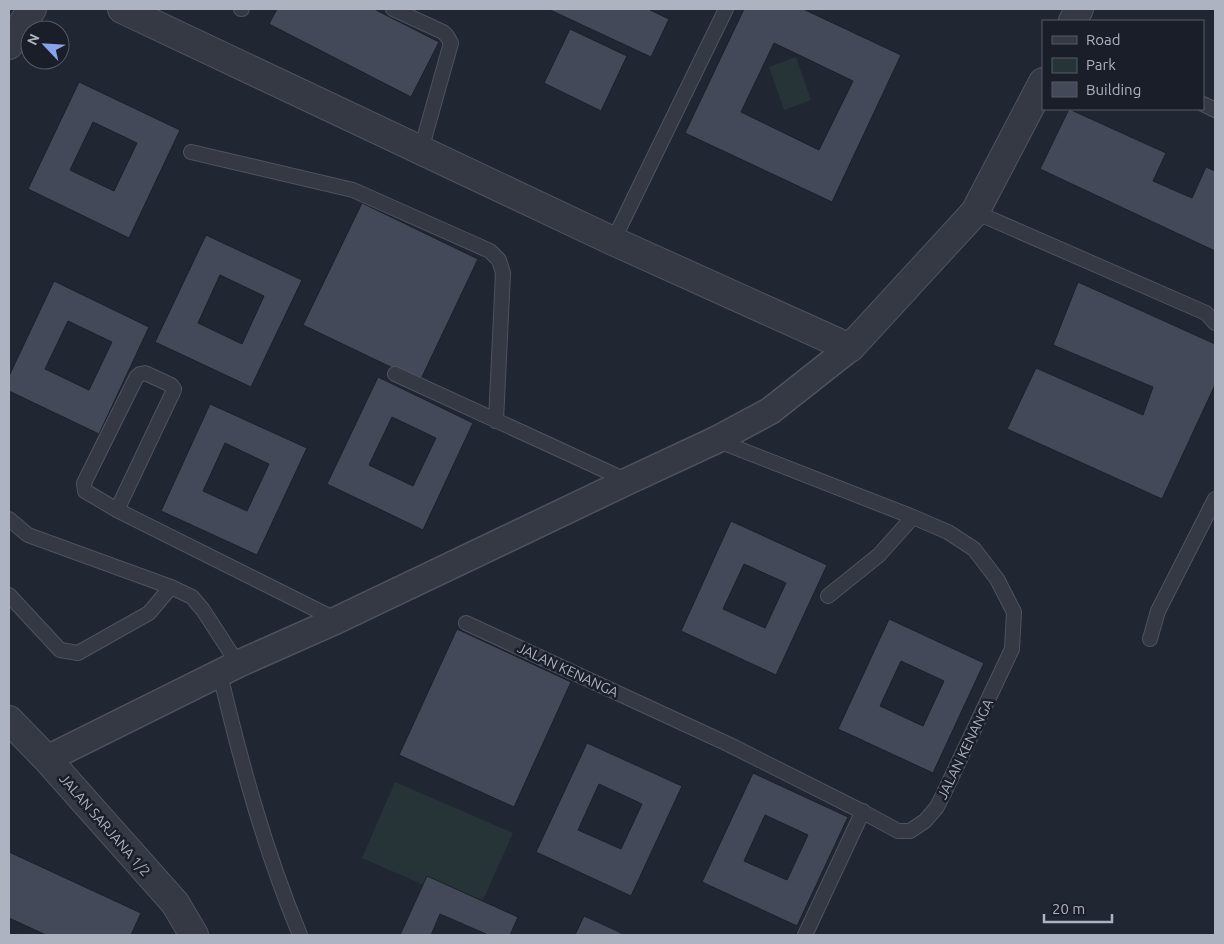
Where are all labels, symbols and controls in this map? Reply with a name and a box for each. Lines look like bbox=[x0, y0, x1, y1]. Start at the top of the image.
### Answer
north arrow bbox=[20, 20, 70, 70]
legend bbox=[1042, 20, 1204, 110]
text: N bbox=[24, 31, 43, 48]
text: Road bbox=[1086, 31, 1121, 48]
text: Park bbox=[1086, 56, 1116, 73]
text: Building bbox=[1086, 81, 1141, 98]
street label: JALAN KENANGA bbox=[515, 640, 621, 700]
street label: JALAN KENANGA bbox=[934, 696, 996, 802]
street label: JALAN SARJANA 1/2 bbox=[56, 771, 154, 879]
scale bar bbox=[1044, 892, 1112, 924]
text: 20 m bbox=[1052, 900, 1085, 917]

